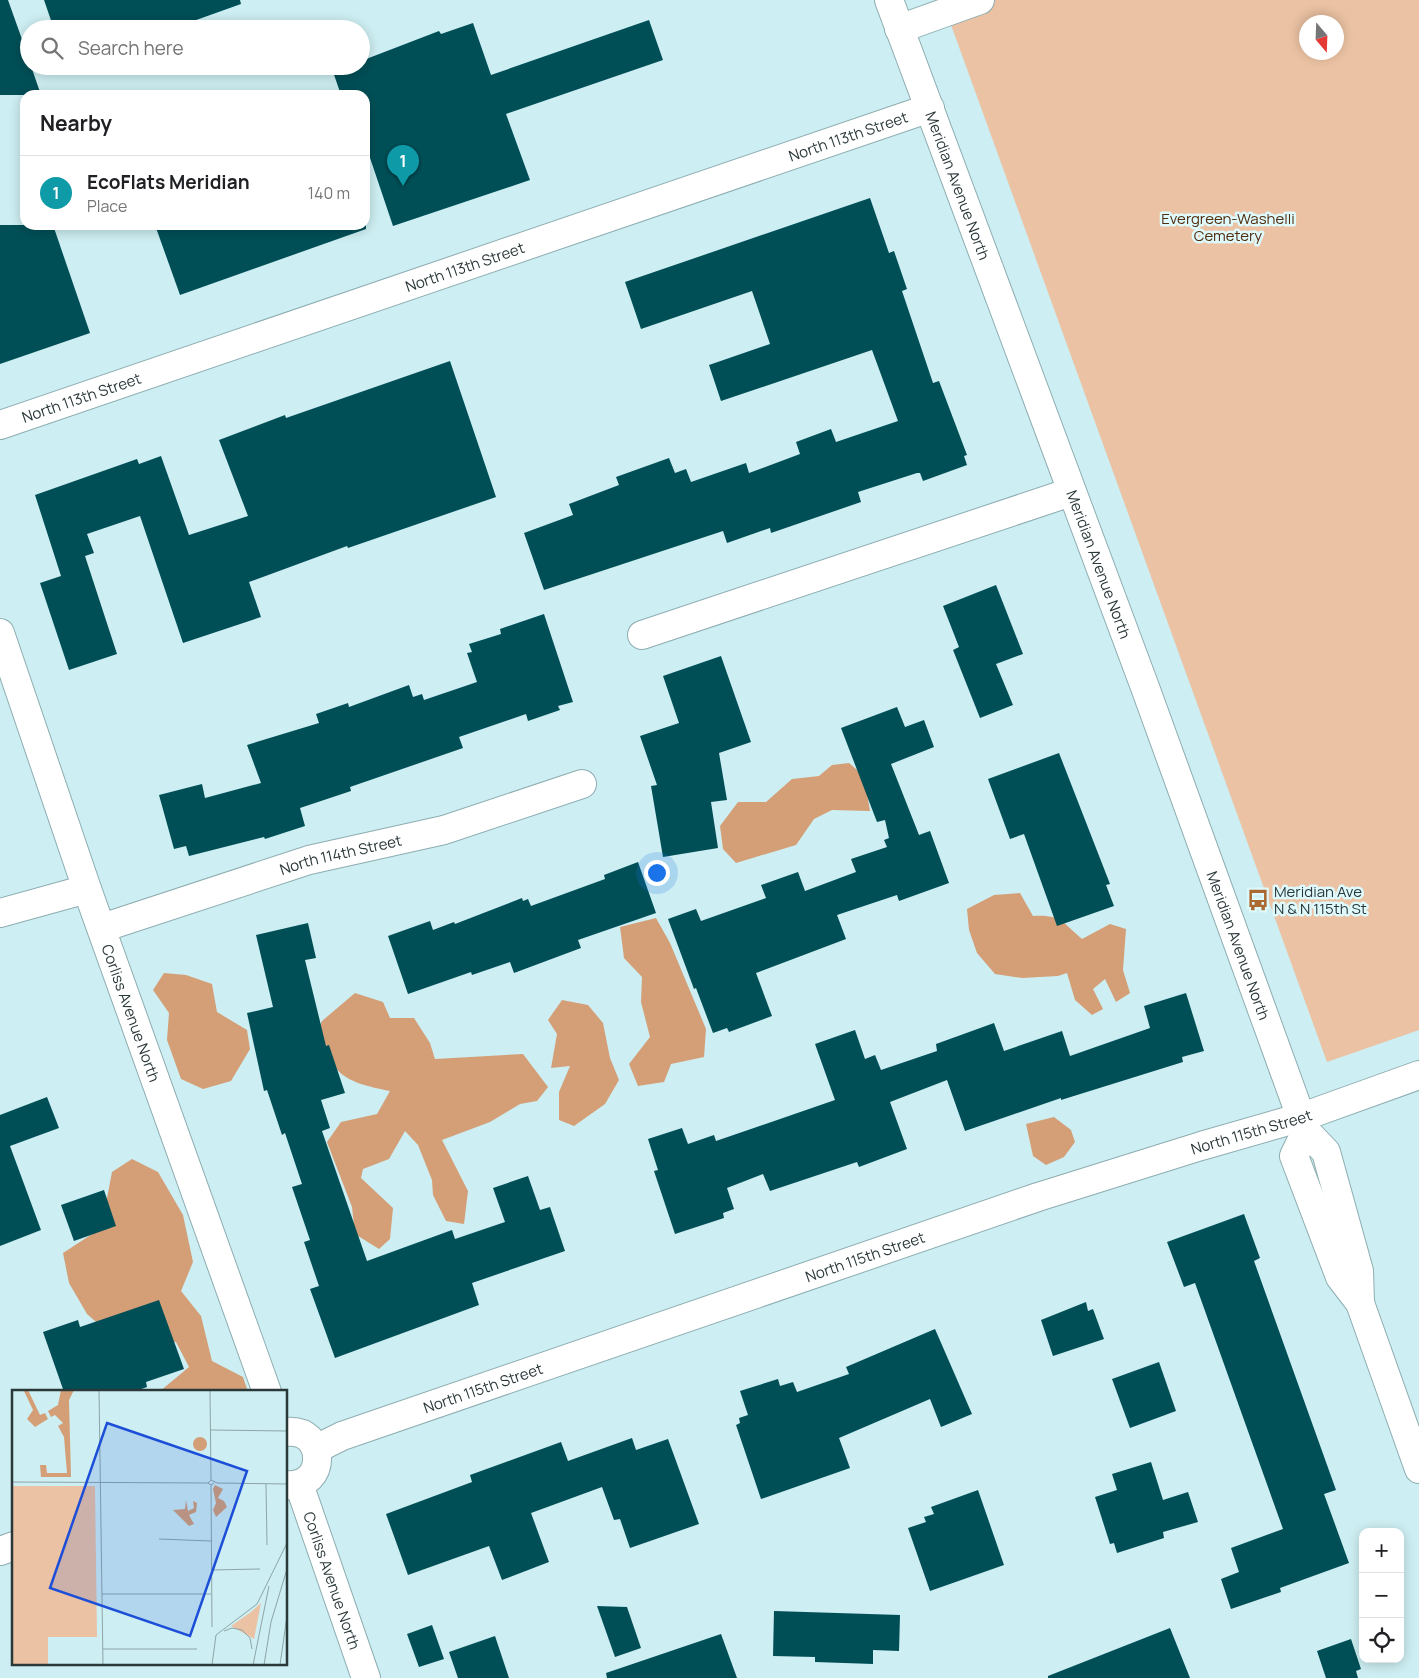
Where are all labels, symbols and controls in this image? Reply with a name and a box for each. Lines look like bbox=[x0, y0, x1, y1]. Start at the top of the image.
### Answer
north arrow bbox=[1299, 15, 1344, 60]
search box bbox=[20, 20, 370, 75]
icon: search bbox=[38, 34, 66, 62]
text: Search here bbox=[78, 35, 184, 61]
street label: North 113th Street bbox=[786, 106, 910, 166]
street label: Meridian Avenue North bbox=[921, 108, 995, 263]
text: Nearby bbox=[40, 109, 112, 137]
pin: 1 bbox=[387, 145, 419, 186]
text: EcoFlats Meridian bbox=[87, 169, 250, 195]
text: 1 bbox=[52, 182, 60, 204]
text: 140 m bbox=[308, 182, 350, 204]
text: Place bbox=[87, 195, 127, 217]
park label: Evergreen-Washelli Cemetery bbox=[1161, 208, 1295, 246]
street label: North 113th Street bbox=[402, 237, 527, 297]
street label: North 113th Street bbox=[19, 367, 144, 427]
street label: Meridian Avenue North bbox=[1062, 487, 1136, 641]
street label: North 114th Street bbox=[277, 829, 404, 879]
your location bbox=[644, 860, 670, 886]
street label: Meridian Avenue North bbox=[1202, 868, 1275, 1023]
place label: Meridian Ave N & N 115th St bbox=[1274, 881, 1367, 919]
bus stop icon: Meridian Ave N & N 115th St bbox=[1245, 887, 1271, 913]
street label: Corliss Avenue North bbox=[97, 941, 166, 1085]
street label: North 115th Street bbox=[1188, 1104, 1315, 1159]
street label: North 115th Street bbox=[802, 1226, 927, 1287]
street label: North 115th Street bbox=[420, 1357, 545, 1418]
inset map bbox=[12, 1390, 288, 1666]
street label: Corliss Avenue North bbox=[299, 1509, 366, 1652]
map controls bbox=[1359, 1528, 1404, 1663]
button: + bbox=[1359, 1528, 1404, 1573]
button: − bbox=[1359, 1573, 1404, 1618]
button: locate bbox=[1359, 1618, 1404, 1663]

